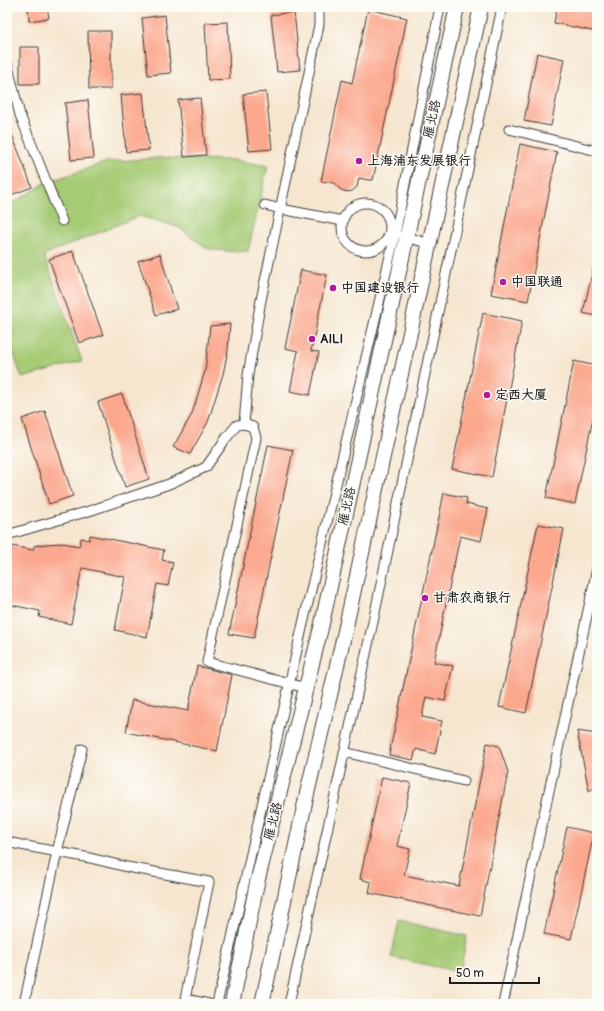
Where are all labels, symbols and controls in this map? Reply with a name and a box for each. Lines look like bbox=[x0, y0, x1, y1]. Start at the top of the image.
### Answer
street label: 雁北路 bbox=[420, 98, 444, 140]
place label: 上海浦东发展银行 bbox=[367, 153, 471, 169]
marker: 上海浦东发展银行 bbox=[354, 156, 364, 166]
place label: 中国联通 bbox=[511, 274, 563, 290]
marker: 中国联通 bbox=[498, 277, 508, 287]
place label: 中国建设银行 bbox=[341, 280, 419, 296]
marker: 中国建设银行 bbox=[328, 283, 338, 293]
place label: AILI bbox=[320, 331, 343, 347]
marker: AILI bbox=[307, 334, 317, 344]
place label: 定西大厦 bbox=[495, 387, 547, 403]
marker: 定西大厦 bbox=[482, 390, 492, 400]
street label: 雁北路 bbox=[335, 485, 359, 527]
place label: 甘肃农商银行 bbox=[433, 590, 511, 606]
marker: 甘肃农商银行 bbox=[420, 593, 430, 603]
street label: 雁北路 bbox=[261, 800, 285, 842]
scale bar bbox=[450, 959, 539, 985]
text: 50 m bbox=[456, 966, 484, 981]

